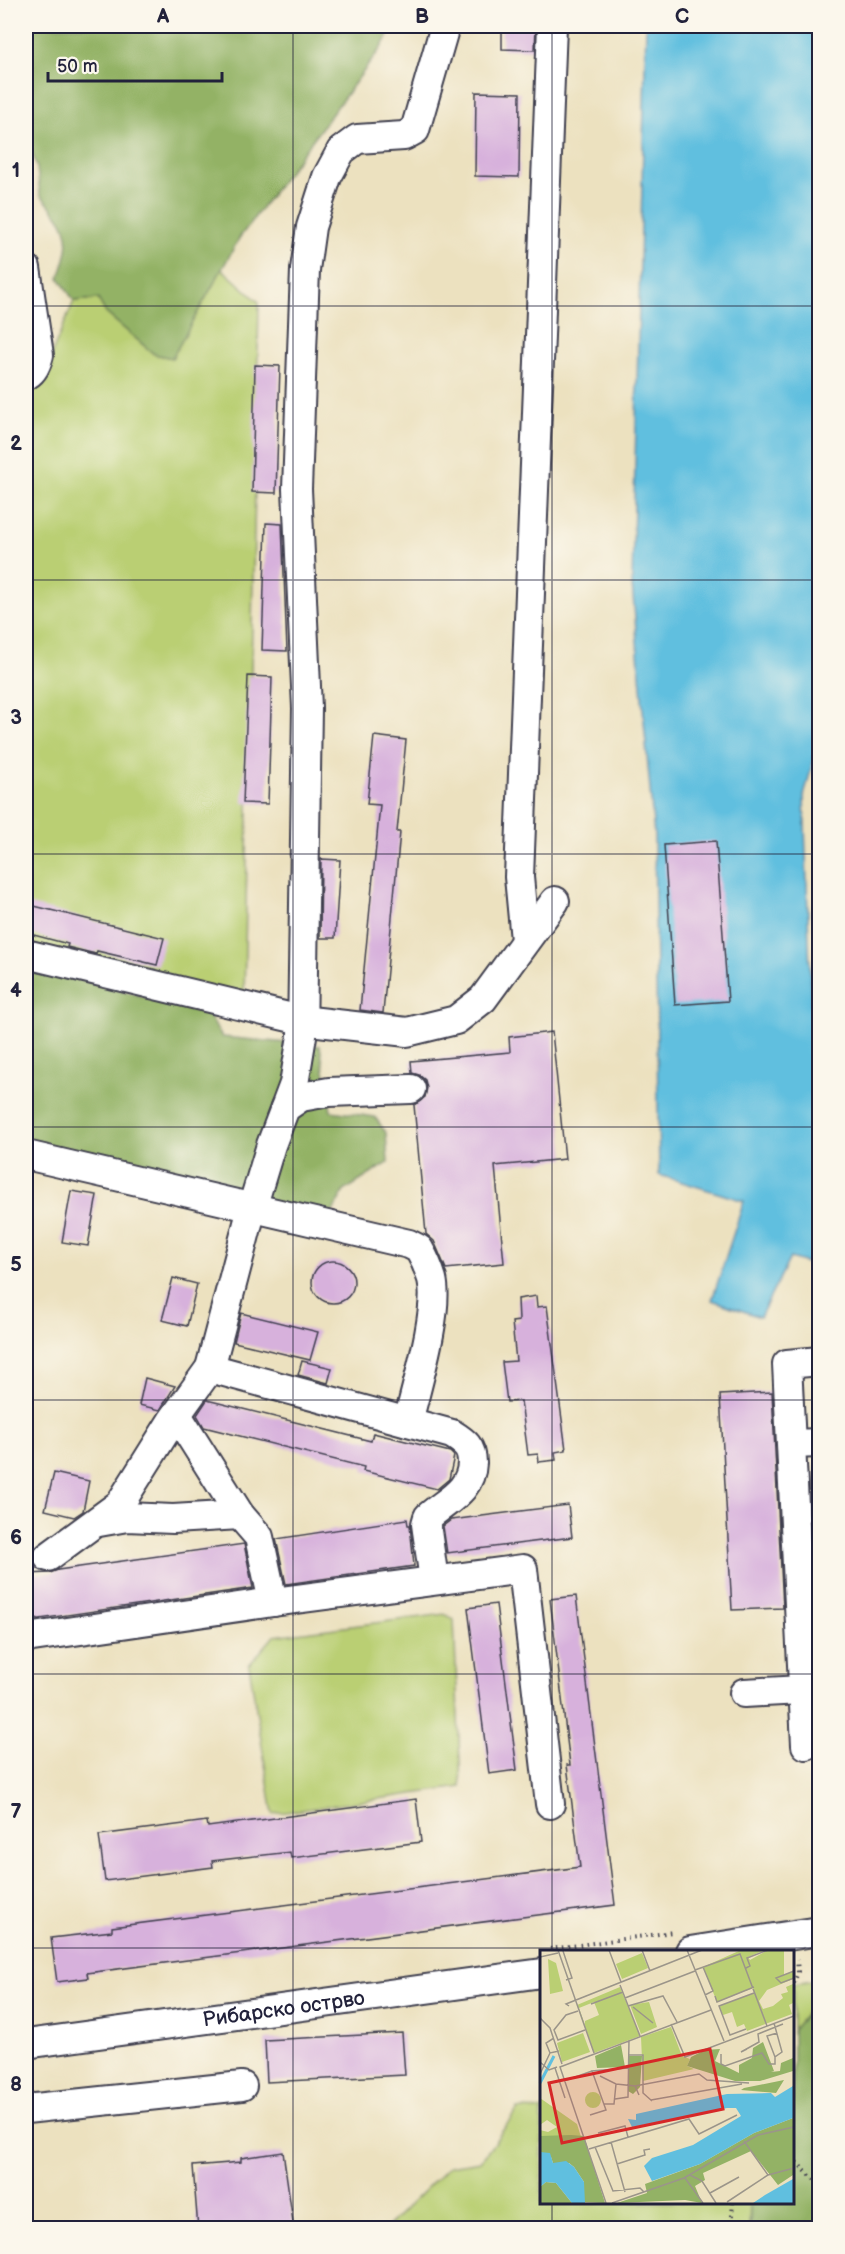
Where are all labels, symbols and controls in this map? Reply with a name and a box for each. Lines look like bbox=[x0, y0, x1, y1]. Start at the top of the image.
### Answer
text: A bbox=[156, 5, 170, 29]
text: B bbox=[415, 5, 429, 29]
text: C bbox=[675, 5, 689, 29]
scale bar bbox=[48, 45, 222, 83]
text: 50 m bbox=[57, 56, 98, 77]
text: 1 bbox=[12, 159, 20, 183]
text: 2 bbox=[10, 432, 22, 456]
text: 3 bbox=[10, 706, 22, 730]
text: 4 bbox=[10, 979, 22, 1003]
text: 5 bbox=[10, 1253, 22, 1277]
text: 6 bbox=[10, 1526, 22, 1550]
text: 7 bbox=[10, 1800, 22, 1824]
inset map bbox=[540, 1950, 794, 2203]
street label: Рибарско острво bbox=[201, 1986, 366, 2033]
text: 8 bbox=[10, 2073, 22, 2097]

